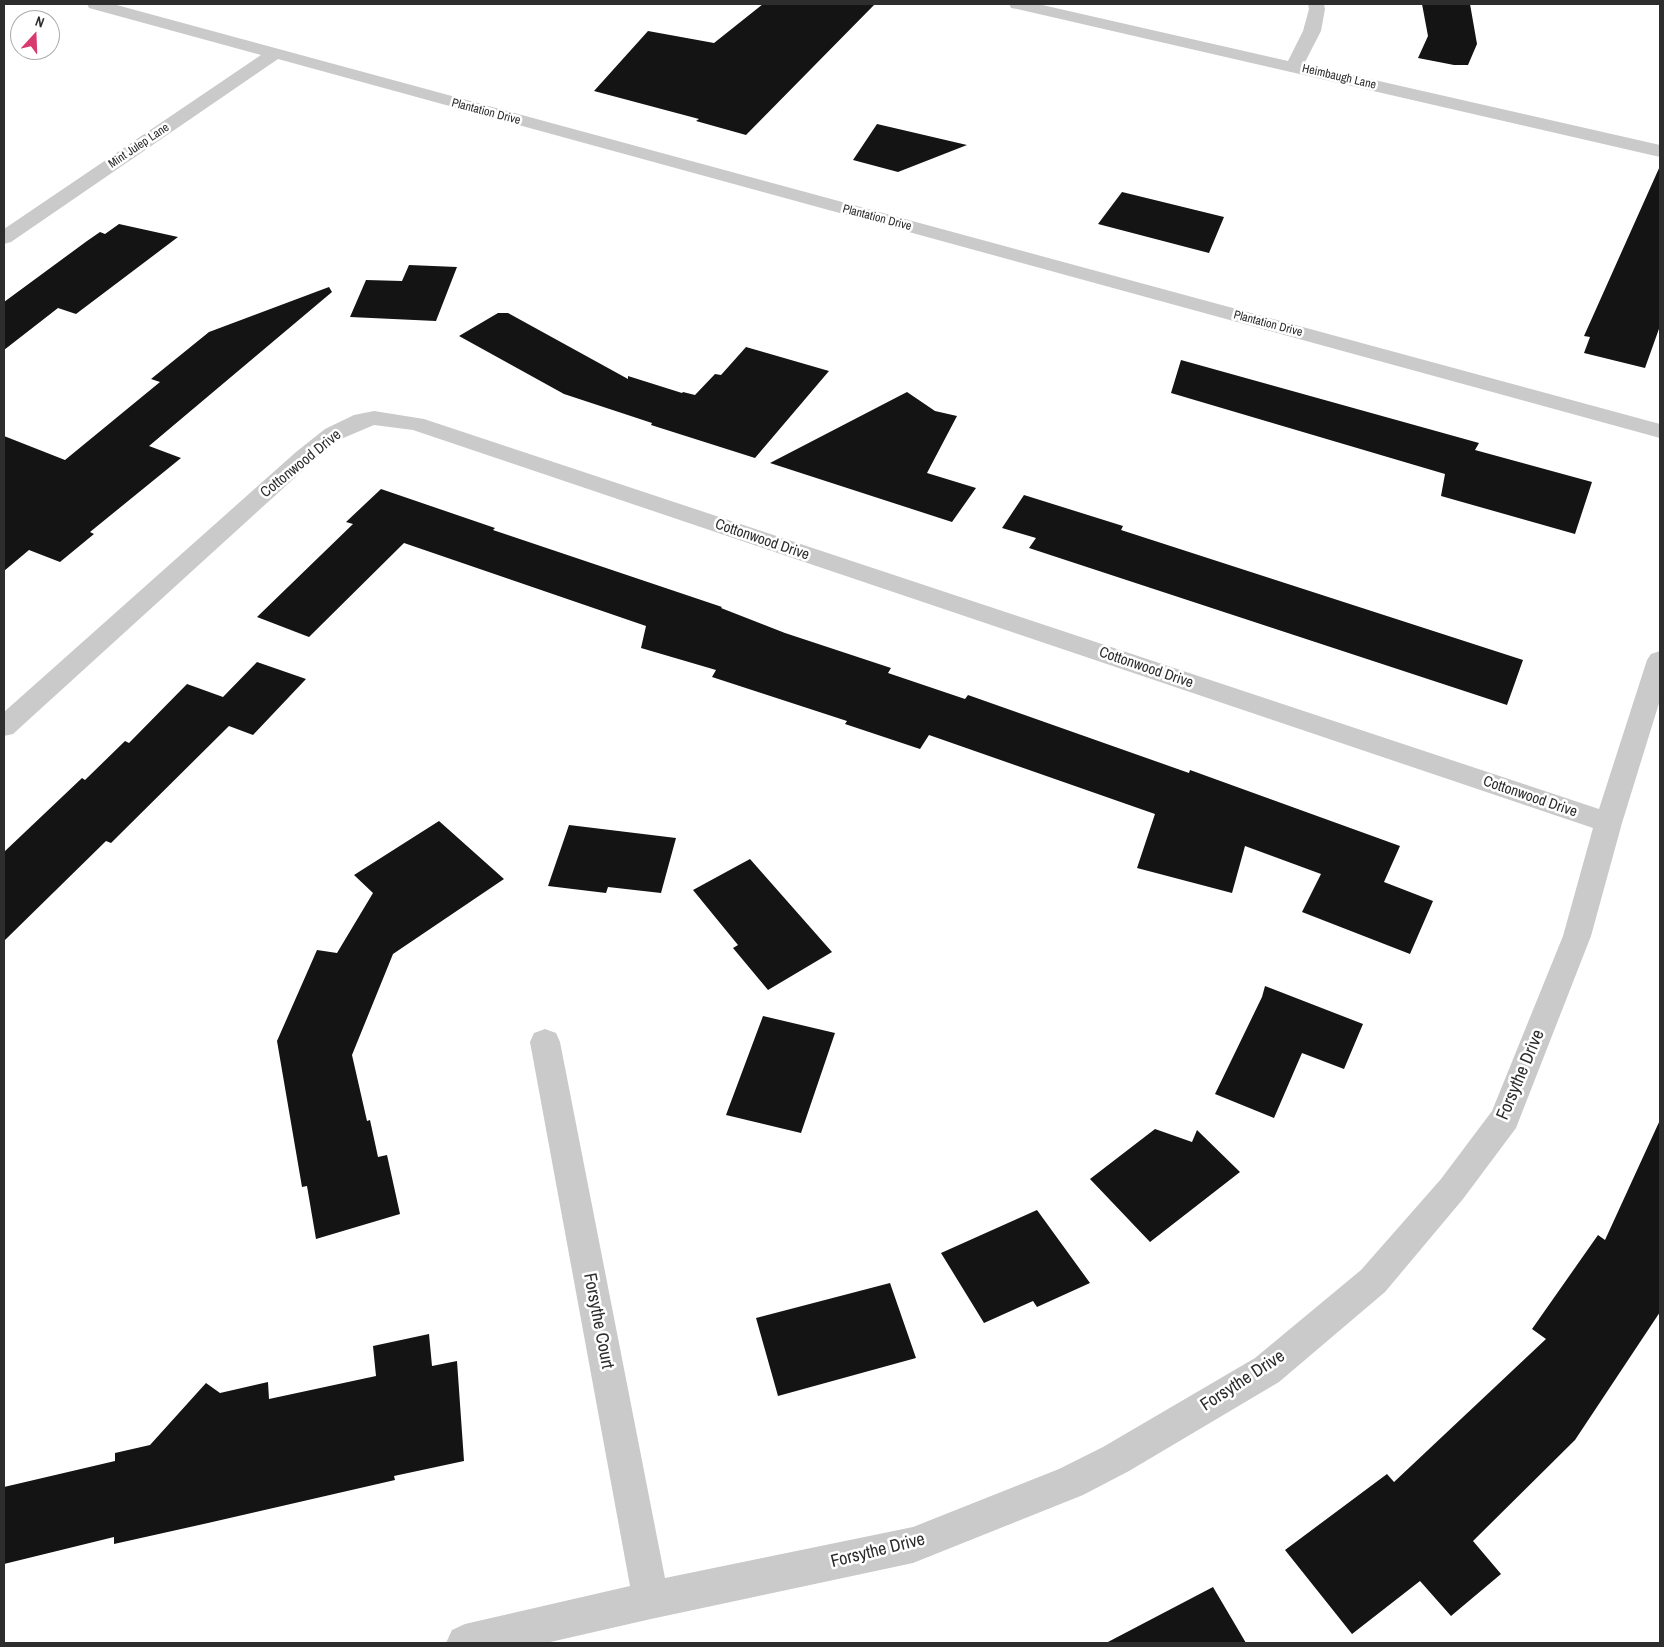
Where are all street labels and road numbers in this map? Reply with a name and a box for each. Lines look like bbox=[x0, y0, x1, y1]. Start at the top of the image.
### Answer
street label: Heimbaugh Lane bbox=[1301, 61, 1377, 93]
street label: Plantation Drive bbox=[450, 96, 522, 128]
street label: Mint Julep Lane bbox=[106, 120, 172, 172]
street label: Plantation Drive bbox=[841, 202, 913, 234]
street label: Plantation Drive bbox=[1232, 308, 1304, 340]
street label: Cottonwood Drive bbox=[257, 426, 345, 502]
street label: Cottonwood Drive bbox=[713, 515, 811, 565]
street label: Cottonwood Drive bbox=[1097, 643, 1195, 693]
street label: Cottonwood Drive bbox=[1481, 772, 1579, 822]
street label: Forsythe Drive bbox=[1492, 1027, 1550, 1123]
street label: Forsythe Court bbox=[578, 1271, 618, 1371]
street label: Forsythe Drive bbox=[1197, 1346, 1289, 1416]
street label: Forsythe Drive bbox=[829, 1529, 927, 1573]

